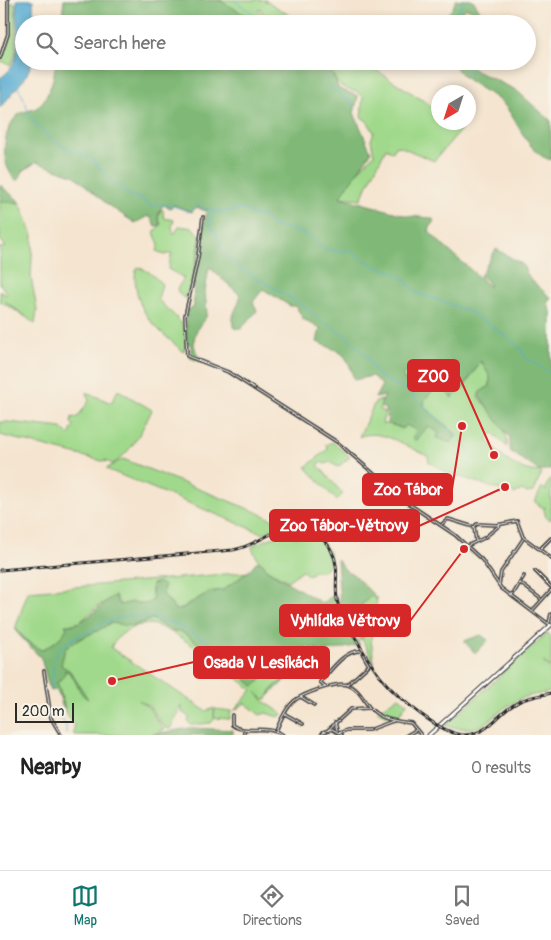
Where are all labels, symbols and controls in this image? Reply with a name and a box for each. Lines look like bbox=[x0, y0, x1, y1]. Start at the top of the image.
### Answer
search box bbox=[15, 15, 536, 70]
icon: search bbox=[33, 29, 61, 57]
text: Search here bbox=[73, 31, 166, 55]
north arrow bbox=[431, 85, 476, 130]
callout: ZOO bbox=[408, 360, 459, 391]
text: ZOO bbox=[417, 367, 449, 387]
callout: Zoo Tábor bbox=[363, 474, 452, 505]
text: Zoo Tábor bbox=[373, 480, 443, 500]
callout: Zoo Tábor-Větrovy bbox=[270, 510, 419, 541]
text: Zoo Tábor-Větrovy bbox=[280, 516, 409, 536]
callout: Vyhlídka Větrovy bbox=[280, 605, 410, 636]
text: Vyhlídka Větrovy bbox=[290, 611, 400, 631]
callout: Osada V Lesíkách bbox=[194, 647, 329, 678]
text: Osada V Lesíkách bbox=[204, 653, 319, 673]
scale bar bbox=[15, 700, 74, 723]
text: 200 m bbox=[22, 703, 64, 720]
text: Nearby bbox=[20, 754, 81, 781]
text: 0 results bbox=[471, 758, 531, 778]
tab: Map bbox=[71, 882, 99, 929]
tab: Directions bbox=[242, 882, 302, 929]
tab: Saved bbox=[445, 882, 480, 929]

